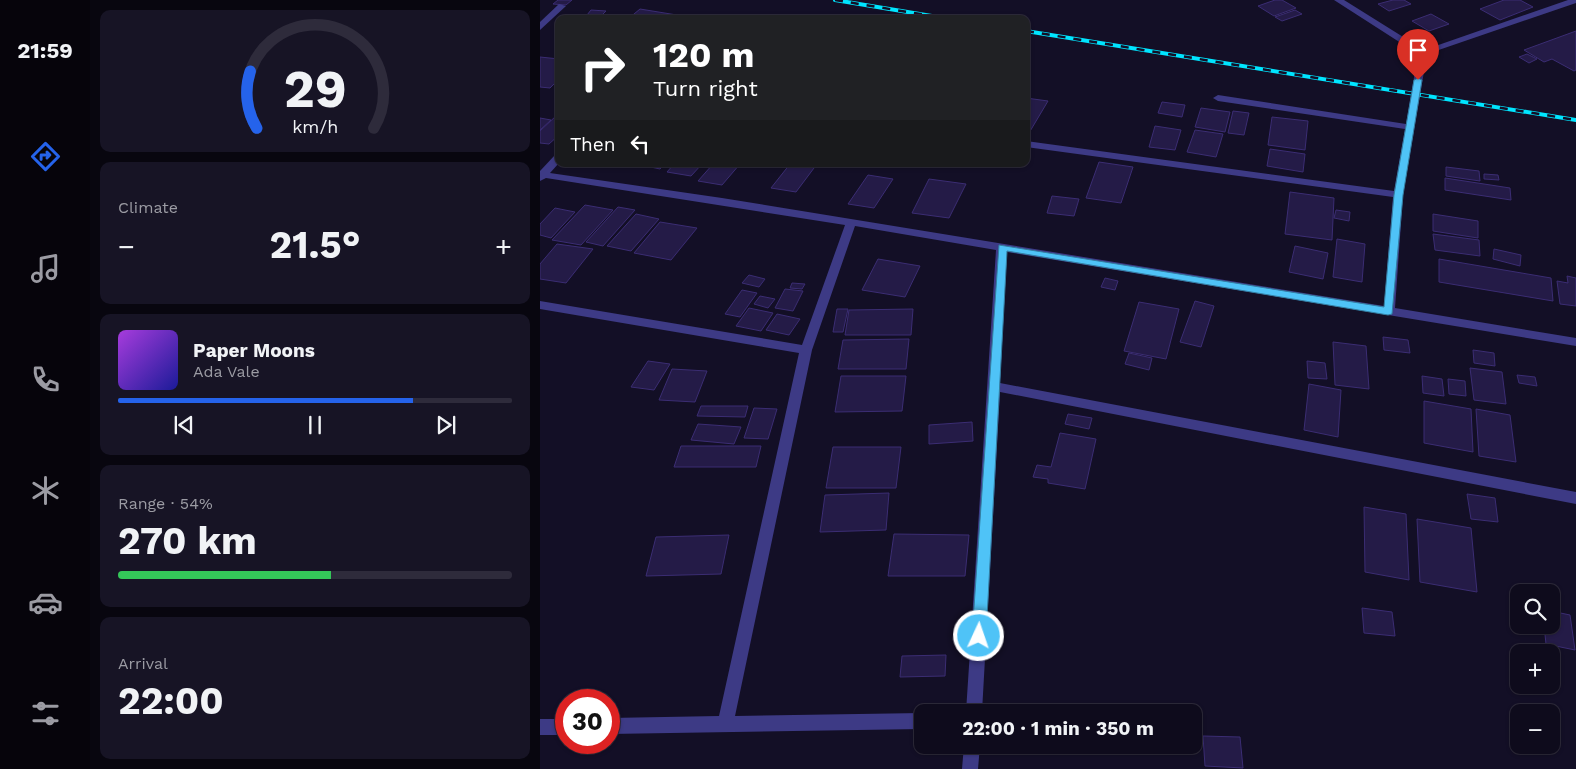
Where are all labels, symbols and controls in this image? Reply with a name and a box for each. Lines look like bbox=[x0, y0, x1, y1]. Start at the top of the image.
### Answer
pin bbox=[1397, 29, 1439, 80]
text: 120 m bbox=[653, 34, 754, 76]
icon: right bbox=[570, 35, 635, 100]
icon: arrive bbox=[1404, 36, 1432, 64]
text: 21:59 bbox=[17, 38, 73, 63]
text: 29 bbox=[283, 59, 347, 120]
text: Turn right bbox=[653, 76, 758, 101]
text: km/h bbox=[292, 116, 338, 137]
icon: left bbox=[626, 130, 654, 158]
text: Then bbox=[570, 133, 616, 156]
icon: directions bbox=[28, 139, 63, 174]
text: Climate bbox=[118, 198, 178, 217]
text: 21.5° bbox=[269, 223, 361, 267]
text: − bbox=[118, 230, 135, 263]
text: + bbox=[495, 230, 512, 263]
icon: music bbox=[28, 251, 63, 286]
text: Paper Moons bbox=[193, 339, 315, 362]
icon: phone bbox=[28, 362, 63, 397]
text: Ada Vale bbox=[193, 362, 260, 381]
icon: previous bbox=[170, 411, 198, 439]
icon: pause bbox=[301, 411, 329, 439]
icon: next bbox=[432, 411, 460, 439]
icon: climate bbox=[28, 473, 63, 508]
text: Range · 54% bbox=[118, 494, 213, 513]
text: 270 km bbox=[118, 519, 257, 563]
map controls bbox=[1510, 584, 1560, 754]
button: search bbox=[1510, 584, 1560, 634]
icon: car bbox=[28, 585, 63, 620]
position arrow bbox=[952, 609, 1004, 661]
button: + bbox=[1510, 644, 1560, 694]
text: Arrival bbox=[118, 654, 168, 673]
text: 22:00 bbox=[118, 679, 224, 723]
speed limit sign: 30 bbox=[555, 689, 620, 754]
icon: filters bbox=[28, 696, 63, 731]
button: − bbox=[1510, 704, 1560, 754]
text: 22:00 · 1 min · 350 m bbox=[962, 717, 1154, 740]

